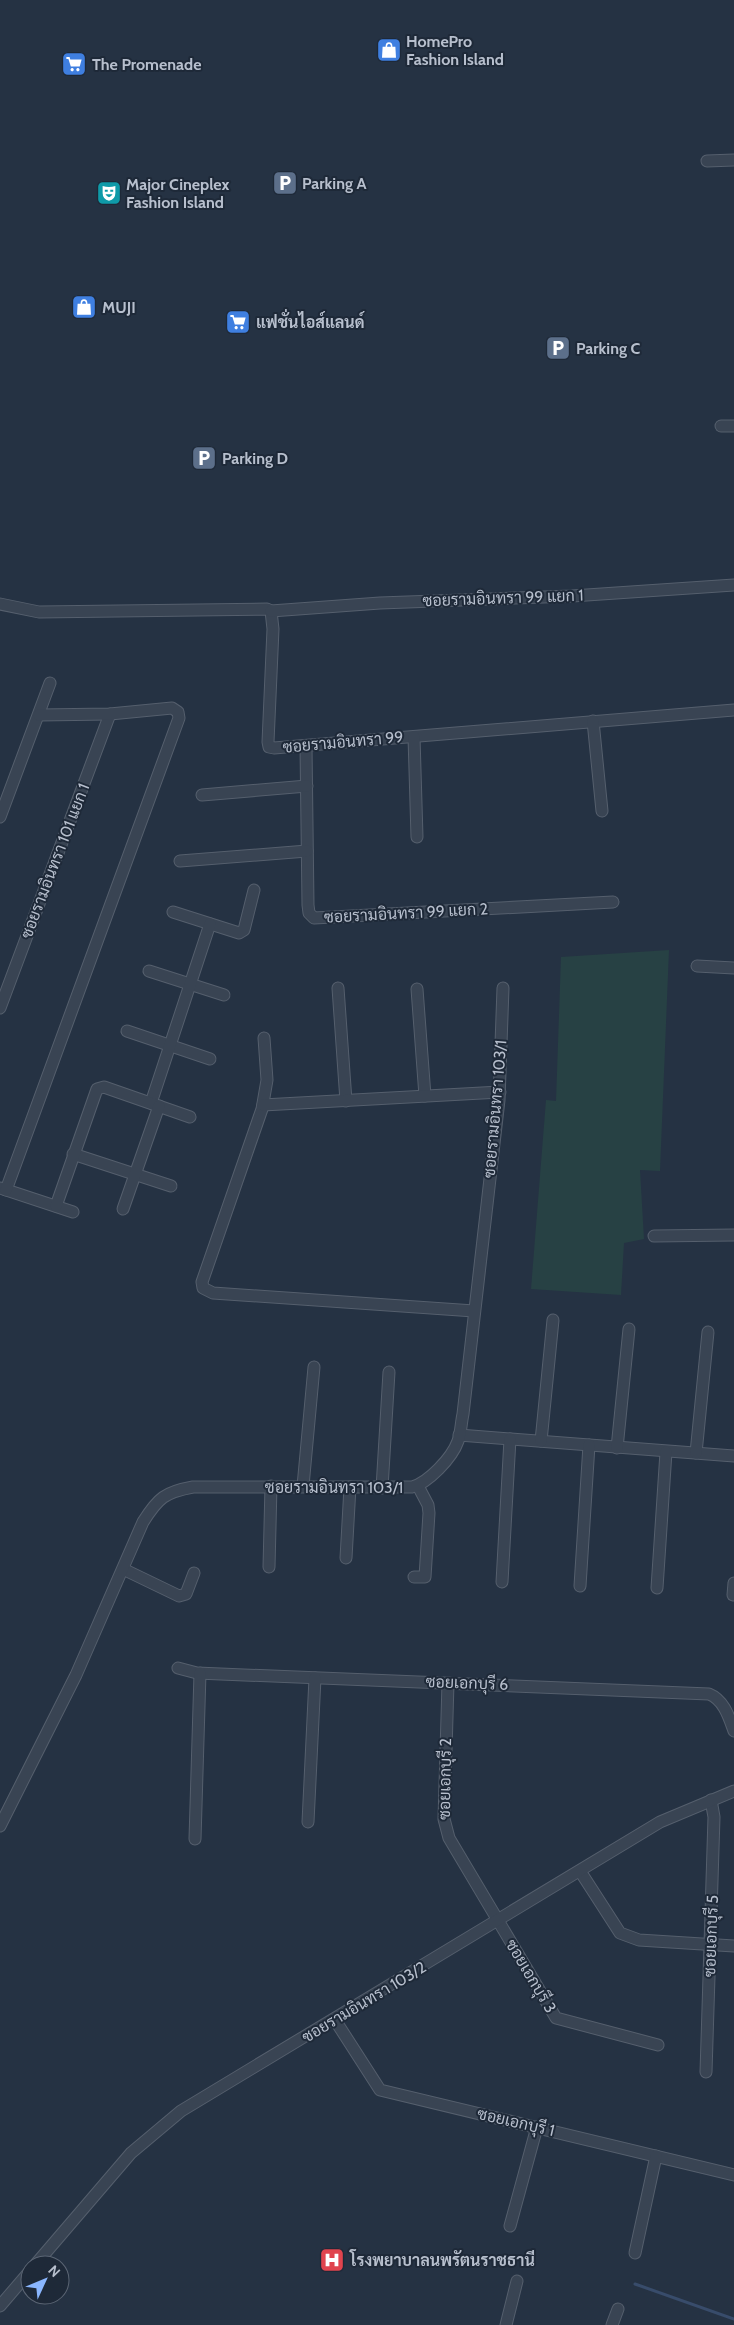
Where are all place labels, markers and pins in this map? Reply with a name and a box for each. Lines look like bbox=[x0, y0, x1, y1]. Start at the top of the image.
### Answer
place label: HomePro Fashion Island bbox=[406, 32, 504, 69]
shop icon: HomePro Fashion Island bbox=[376, 37, 402, 63]
supermarket icon: The Promenade bbox=[61, 51, 87, 77]
place label: The Promenade bbox=[92, 55, 201, 74]
parking icon: Parking A bbox=[272, 170, 298, 196]
place label: Parking A bbox=[302, 174, 367, 193]
place label: Major Cineplex Fashion Island bbox=[126, 175, 230, 212]
theatre icon: Major Cineplex Fashion Island bbox=[96, 180, 122, 206]
shop icon: MUJI bbox=[71, 294, 97, 320]
place label: MUJI bbox=[102, 298, 136, 317]
place label: แฟชั่นไอส์แลนด์ bbox=[256, 308, 365, 332]
supermarket icon: แฟชั่นไอส์แลนด์ bbox=[225, 309, 251, 335]
parking icon: Parking C bbox=[545, 335, 571, 361]
place label: Parking C bbox=[576, 339, 641, 358]
parking icon: Parking D bbox=[191, 445, 217, 471]
place label: Parking D bbox=[222, 449, 288, 468]
hospital icon: โรงพยาบาลนพรัตนราชธานี bbox=[319, 2247, 345, 2273]
place label: โรงพยาบาลนพรัตนราชธานี bbox=[349, 2249, 535, 2270]

